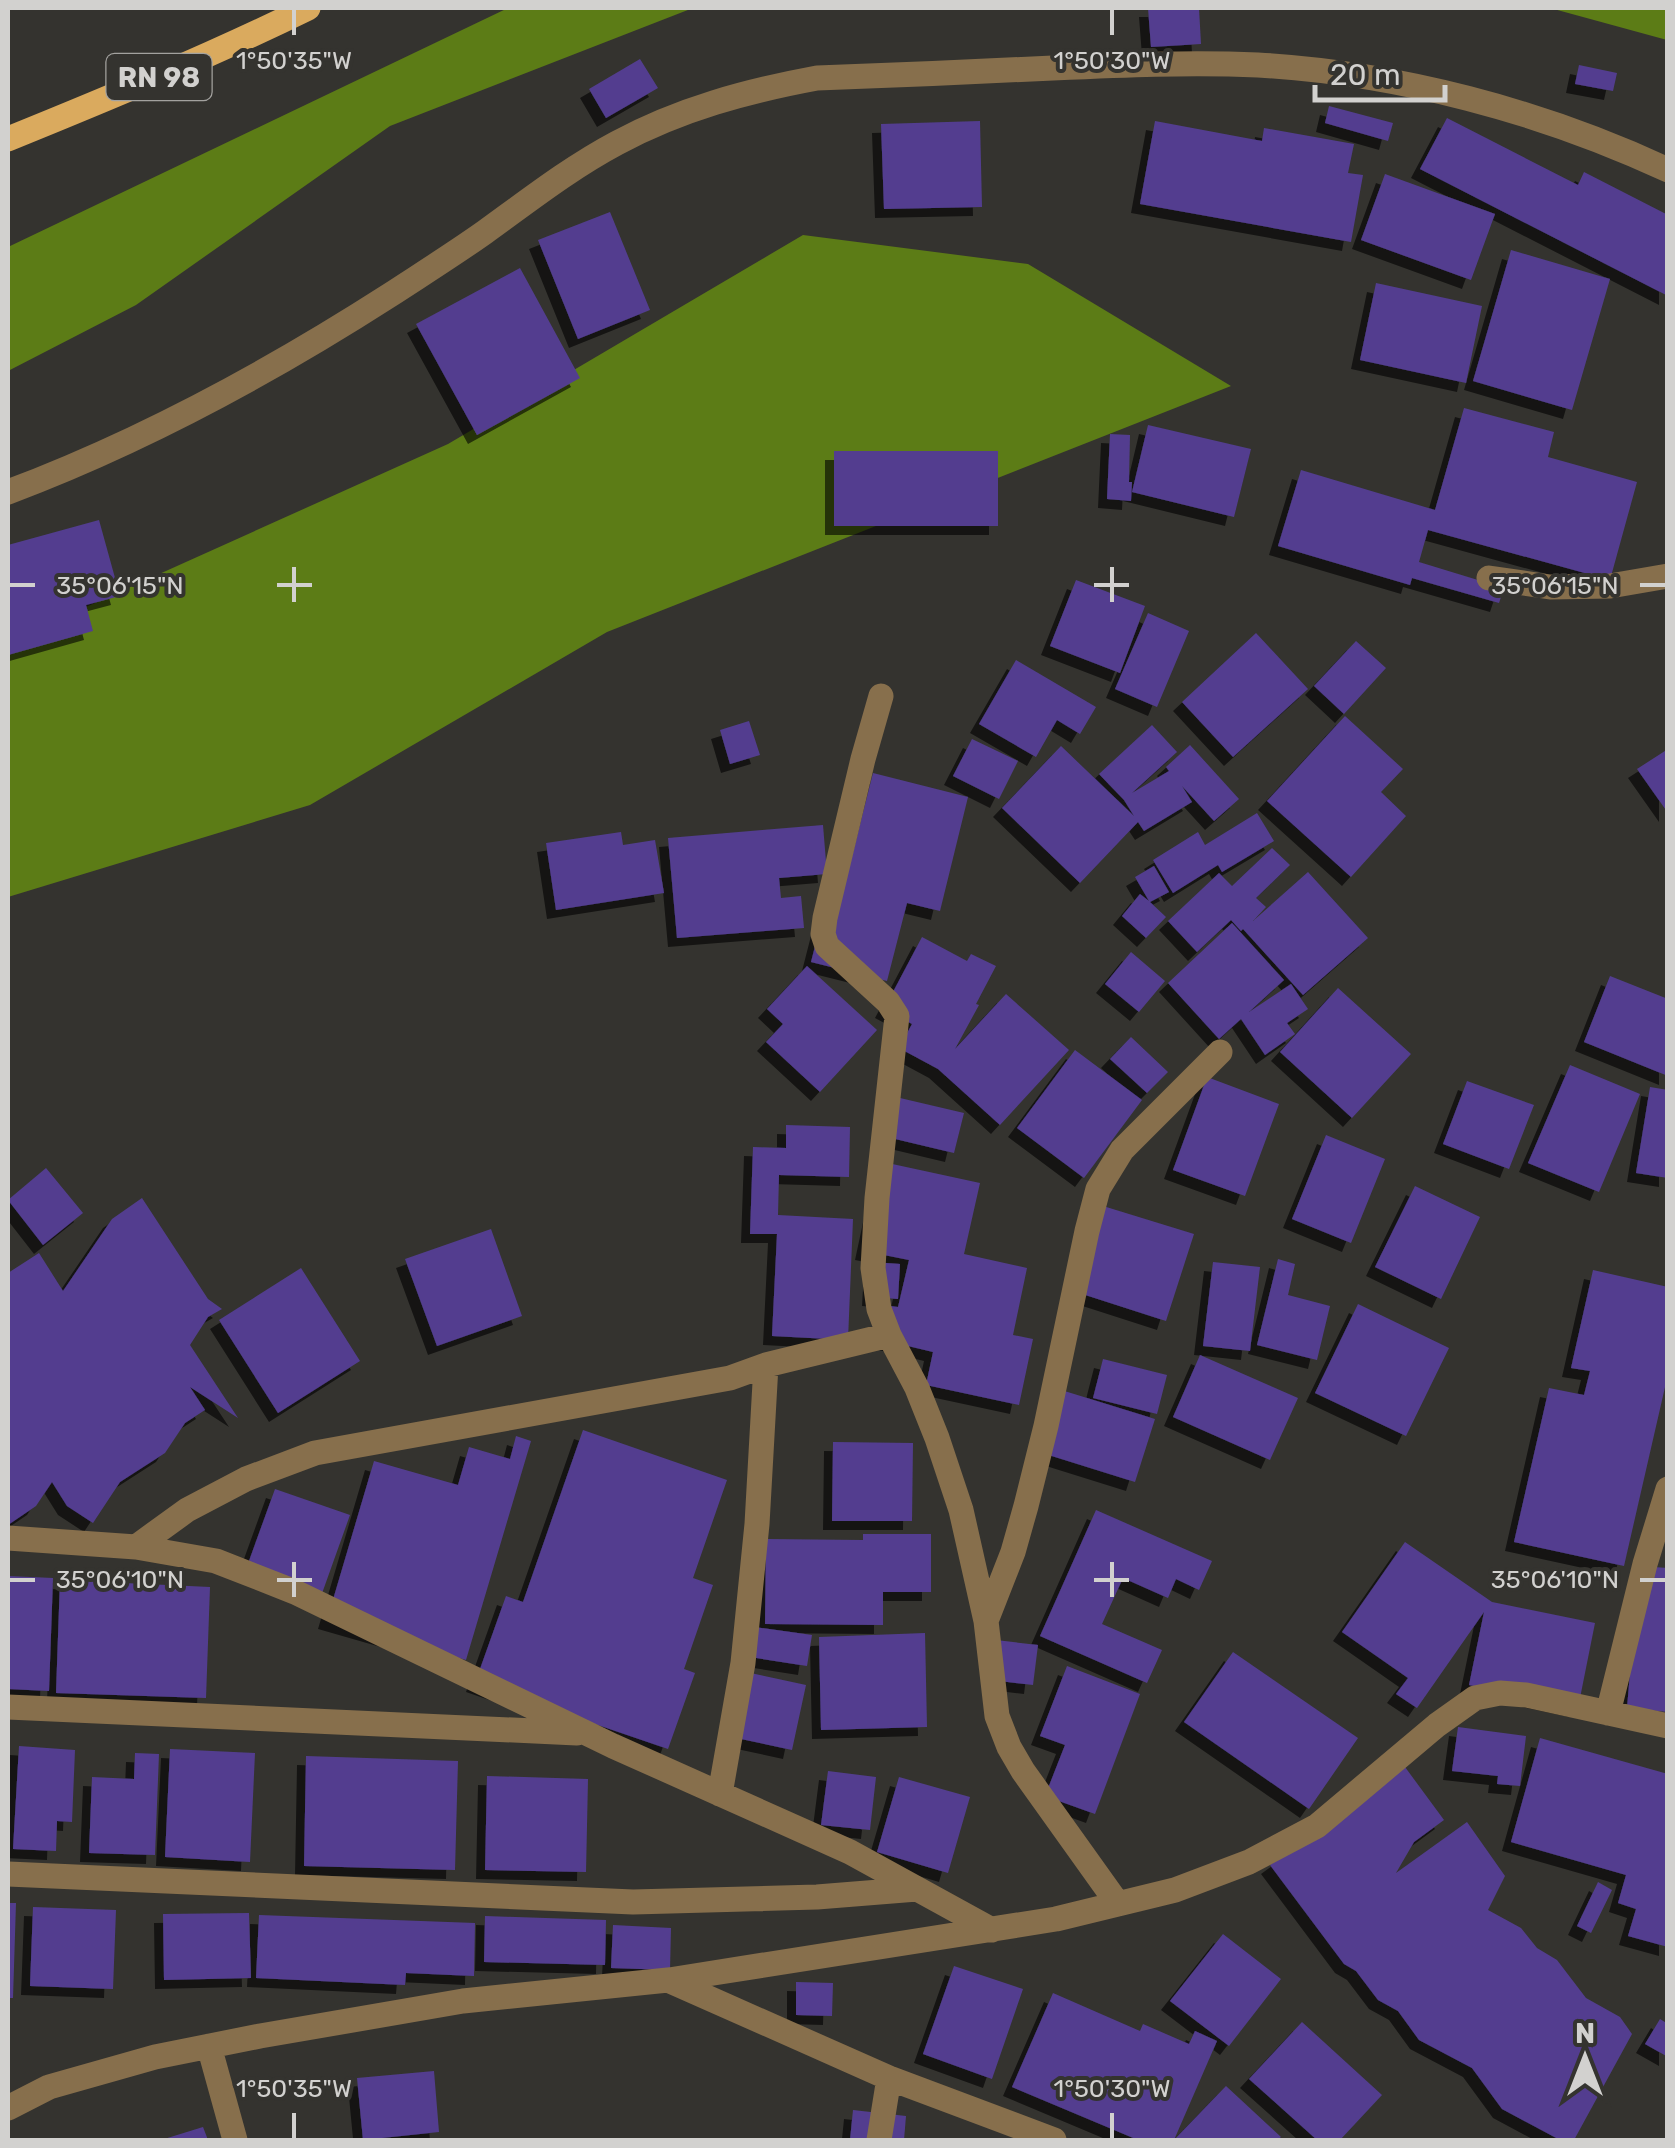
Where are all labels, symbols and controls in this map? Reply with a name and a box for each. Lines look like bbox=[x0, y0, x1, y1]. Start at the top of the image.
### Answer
scale bar bbox=[1315, 40, 1445, 102]
text: 1°50'35"W bbox=[236, 46, 352, 75]
text: 1°50'30"W bbox=[1054, 46, 1170, 75]
road number: RN 98 bbox=[106, 54, 212, 100]
text: 20 m bbox=[1330, 57, 1401, 93]
text: 35°06'15"N bbox=[56, 571, 184, 600]
text: 35°06'15"N bbox=[1491, 571, 1619, 600]
text: 35°06'10"N bbox=[56, 1565, 184, 1594]
text: 35°06'10"N bbox=[1491, 1565, 1619, 1594]
north arrow bbox=[1535, 2008, 1635, 2108]
text: N bbox=[1575, 2017, 1595, 2050]
text: 1°50'35"W bbox=[236, 2074, 352, 2103]
text: 1°50'30"W bbox=[1054, 2074, 1170, 2103]

